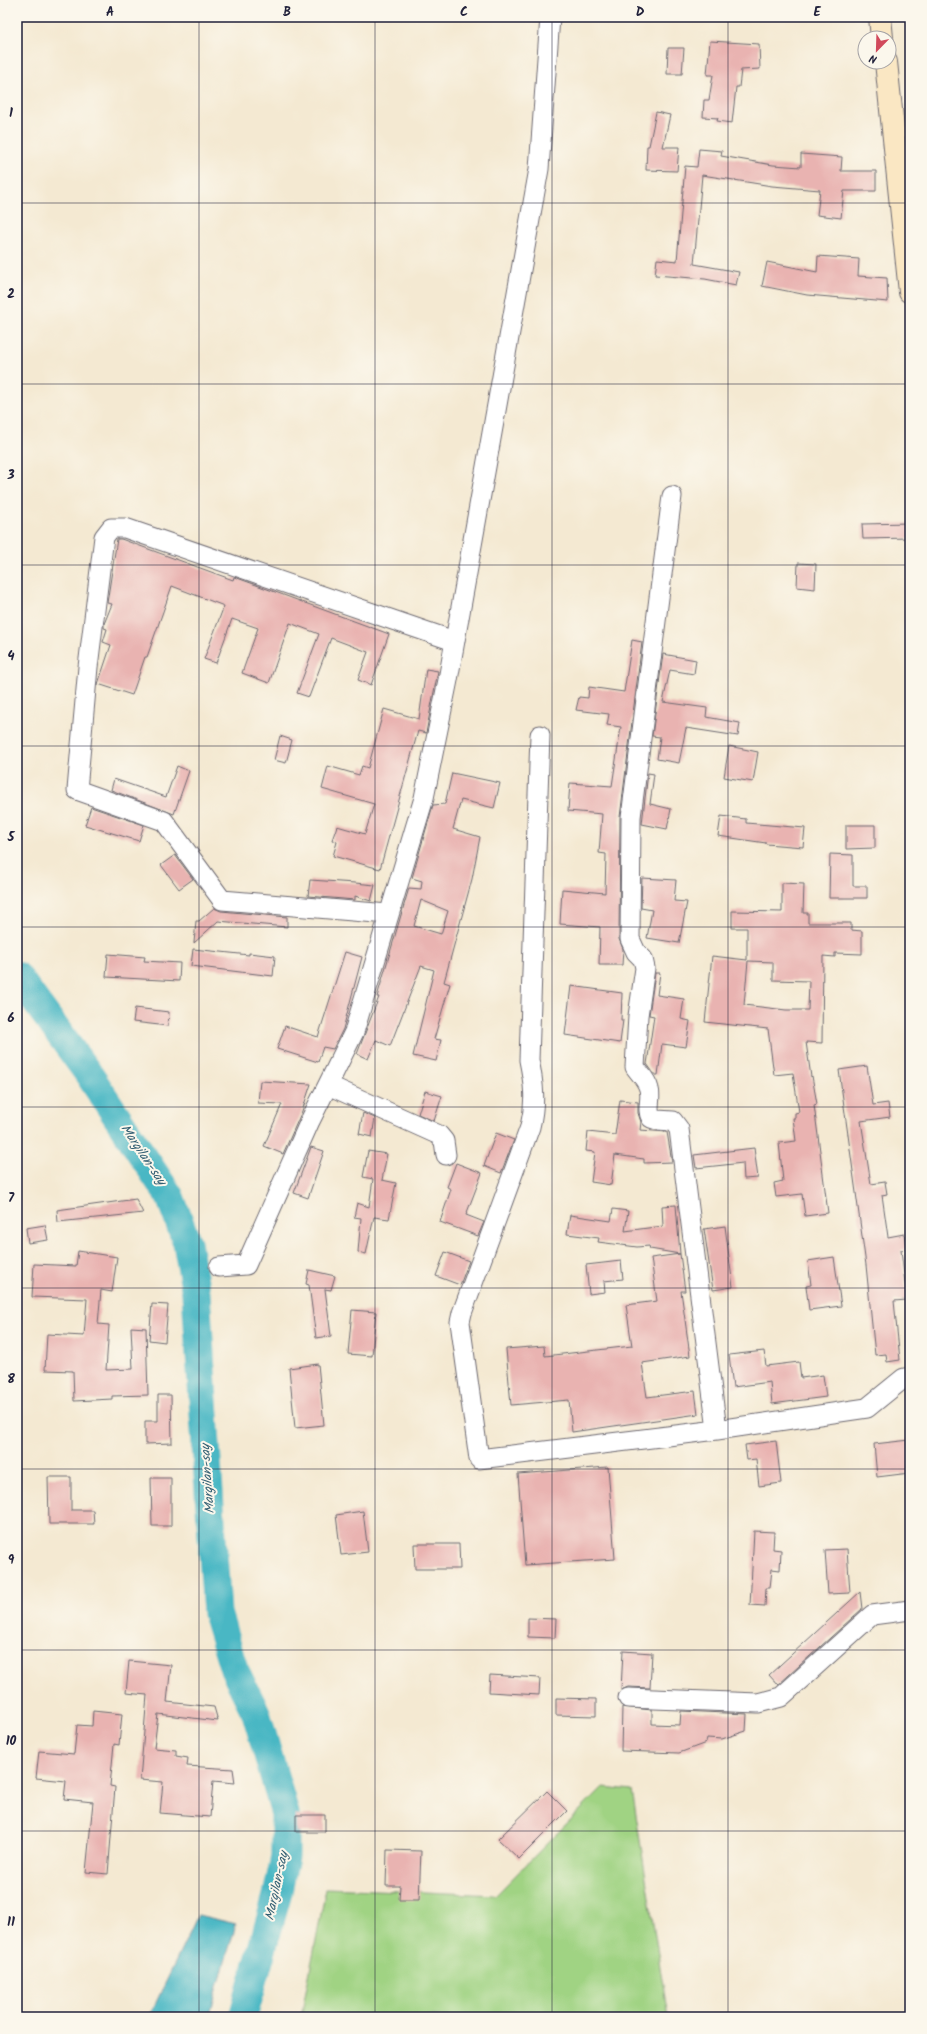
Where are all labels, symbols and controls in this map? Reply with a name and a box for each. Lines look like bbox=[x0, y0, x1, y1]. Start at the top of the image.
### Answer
text: A bbox=[106, 2, 114, 23]
text: B bbox=[283, 2, 291, 23]
text: C bbox=[460, 2, 468, 23]
text: D bbox=[636, 2, 645, 23]
text: E bbox=[813, 2, 821, 23]
north arrow bbox=[857, 30, 897, 70]
text: N bbox=[867, 49, 880, 68]
text: 1 bbox=[9, 103, 13, 124]
text: 2 bbox=[7, 284, 15, 305]
text: 3 bbox=[6, 465, 15, 486]
text: 4 bbox=[7, 646, 15, 667]
text: 5 bbox=[7, 827, 16, 848]
text: 6 bbox=[7, 1008, 15, 1029]
water label: Margilan-say bbox=[115, 1120, 172, 1191]
text: 7 bbox=[8, 1188, 15, 1209]
text: 8 bbox=[7, 1369, 15, 1390]
water label: Margilan-say bbox=[195, 1442, 221, 1515]
text: 9 bbox=[8, 1550, 15, 1571]
text: 10 bbox=[6, 1731, 17, 1752]
water label: Margilan-say bbox=[259, 1848, 295, 1922]
text: 11 bbox=[7, 1912, 15, 1933]

